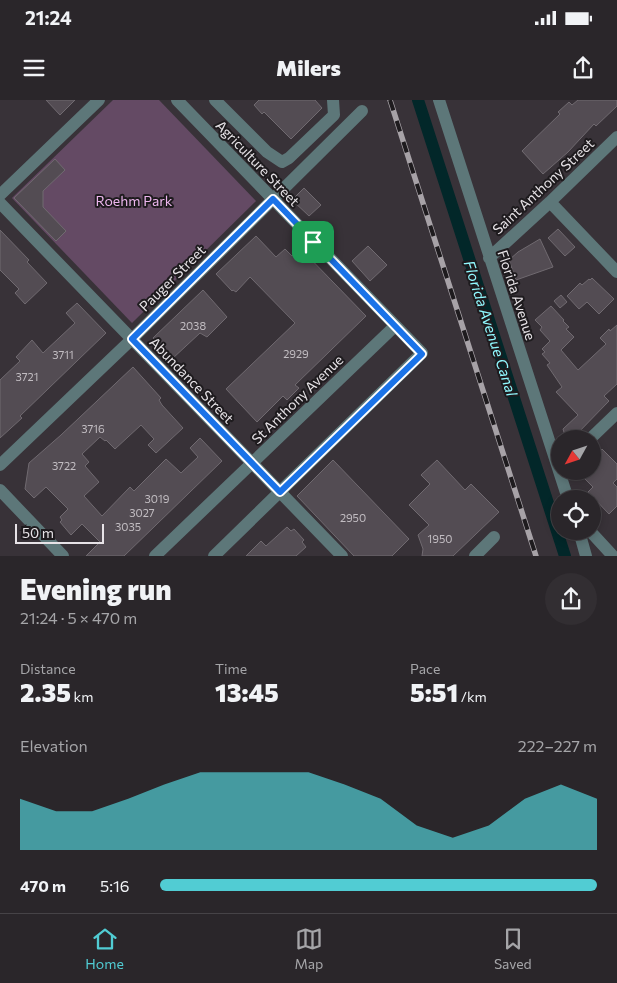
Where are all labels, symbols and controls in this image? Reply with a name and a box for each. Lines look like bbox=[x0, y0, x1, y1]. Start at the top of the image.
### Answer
text: 21:24 bbox=[25, 6, 72, 29]
icon: menu bbox=[20, 54, 48, 82]
text: Milers bbox=[276, 54, 341, 81]
icon: share bbox=[569, 54, 597, 82]
street label: Agriculture Street bbox=[213, 116, 304, 210]
street label: Saint Anthony Street bbox=[489, 134, 598, 237]
park label: Roehm Park bbox=[96, 192, 173, 209]
pin bbox=[292, 221, 334, 263]
icon: arrive bbox=[299, 228, 327, 256]
street label: Pauger Street bbox=[135, 241, 209, 315]
street label: Florida Avenue bbox=[494, 248, 540, 342]
water label: Florida Avenue Canal bbox=[461, 258, 522, 399]
house number: 2038 bbox=[180, 319, 206, 332]
street label: Abundance Street bbox=[146, 333, 238, 427]
house number: 2929 bbox=[283, 347, 309, 360]
house number: 3711 bbox=[52, 348, 74, 361]
street label: St Anthony Avenue bbox=[248, 351, 346, 447]
house number: 3721 bbox=[16, 370, 38, 383]
house number: 3716 bbox=[81, 422, 105, 435]
north arrow bbox=[551, 430, 601, 480]
map controls bbox=[551, 430, 601, 540]
house number: 3722 bbox=[52, 459, 76, 472]
button: locate bbox=[551, 490, 601, 540]
house number: 3019 bbox=[145, 492, 170, 505]
house number: 3027 bbox=[129, 506, 155, 519]
house number: 2950 bbox=[340, 511, 366, 524]
scale bar bbox=[15, 520, 104, 544]
house number: 3035 bbox=[115, 520, 141, 533]
text: 50 m bbox=[22, 524, 54, 541]
house number: 1950 bbox=[428, 532, 452, 545]
text: Evening run bbox=[20, 572, 172, 606]
button: share bbox=[545, 573, 597, 625]
text: 21:24 · 5 × 470 m bbox=[20, 608, 137, 627]
text: Distance bbox=[20, 660, 76, 677]
text: Time bbox=[215, 660, 247, 677]
text: Pace bbox=[410, 660, 440, 677]
text: 2.35 bbox=[20, 677, 71, 707]
text: 13:45 bbox=[215, 677, 279, 707]
text: 5:51 bbox=[410, 677, 458, 707]
text: km bbox=[71, 688, 93, 705]
text: /km bbox=[458, 688, 487, 705]
text: Elevation bbox=[20, 736, 88, 755]
text: 222–227 m bbox=[518, 736, 597, 755]
text: 470 m bbox=[20, 876, 66, 895]
text: 5:16 bbox=[100, 876, 130, 895]
tab: Home bbox=[85, 925, 124, 972]
tab: Map bbox=[294, 925, 323, 972]
tab: Saved bbox=[494, 925, 532, 972]

